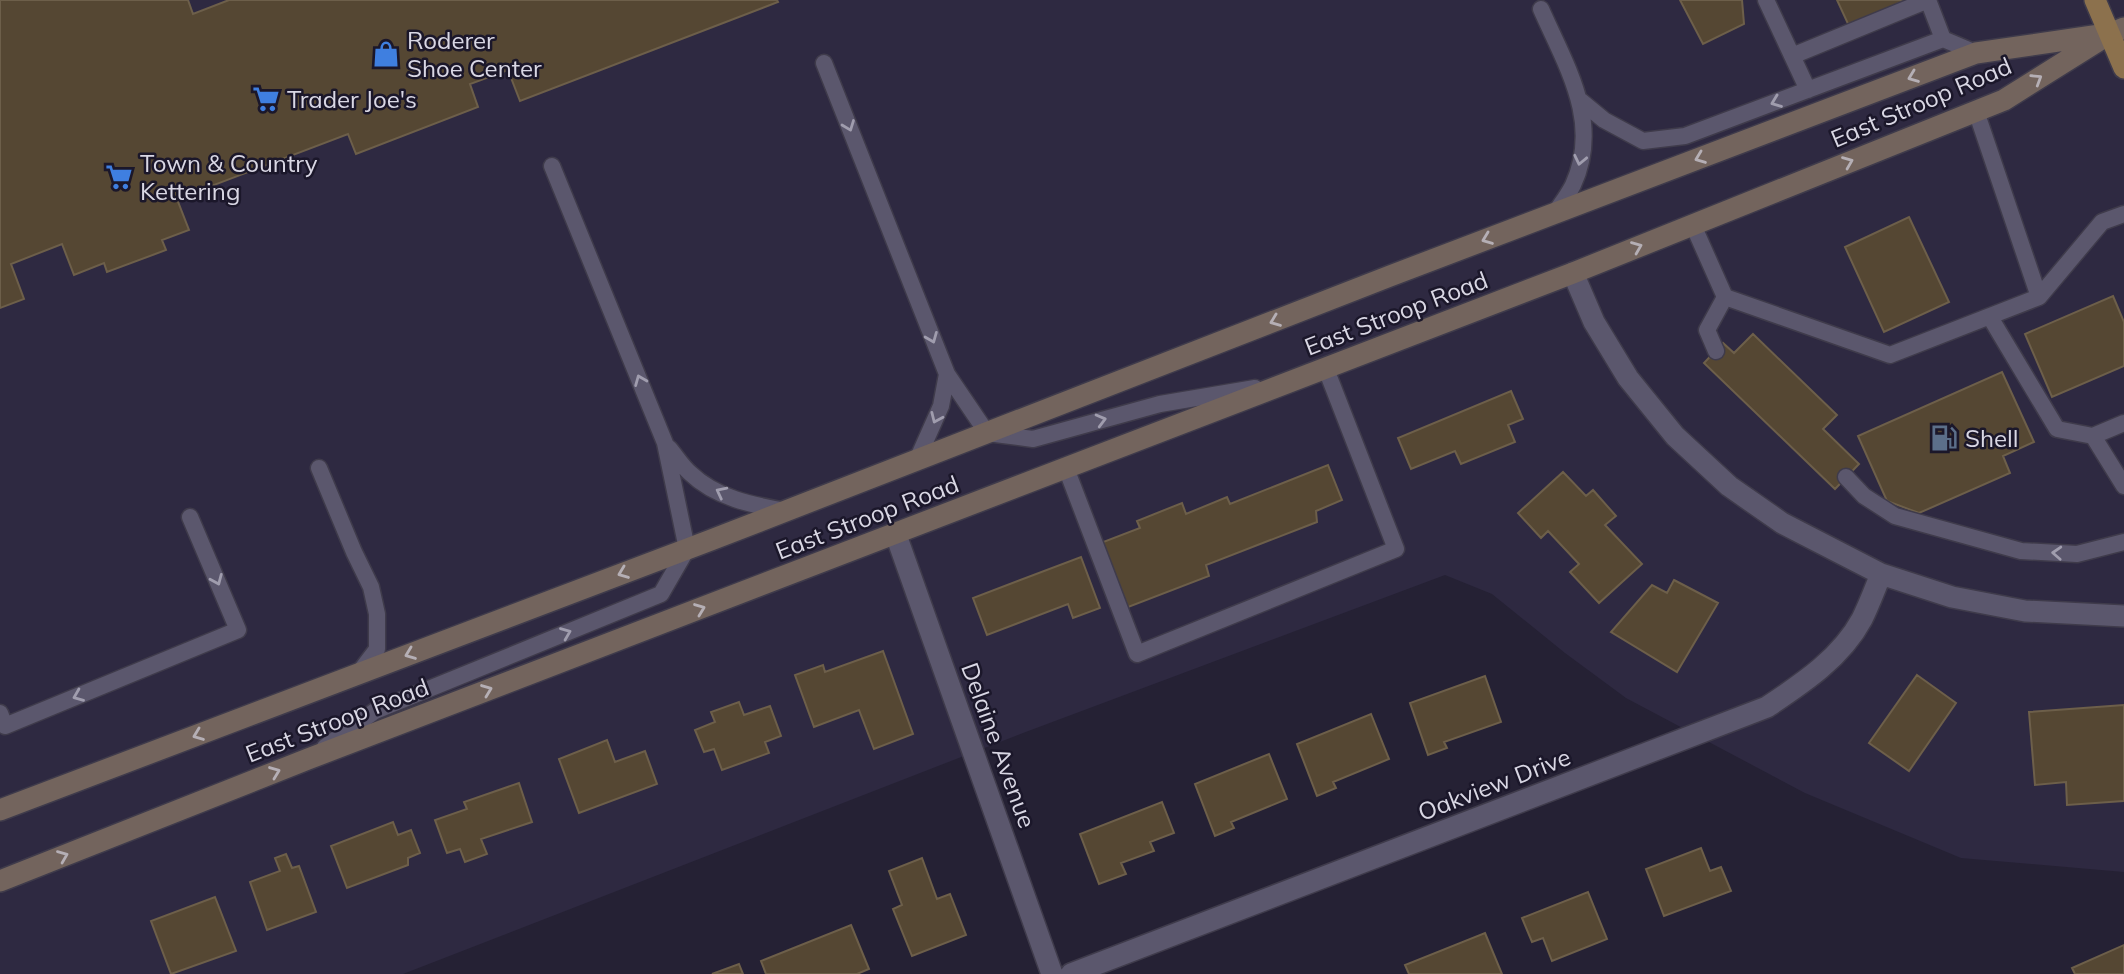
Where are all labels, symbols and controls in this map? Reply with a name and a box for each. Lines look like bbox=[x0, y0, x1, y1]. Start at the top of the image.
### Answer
place label: Roderer Shoe Center bbox=[407, 25, 542, 83]
shop icon: Roderer Shoe Center bbox=[371, 39, 401, 69]
street label: East Stroop Road bbox=[1826, 50, 2016, 154]
one-way arrow bbox=[1907, 69, 1919, 83]
one-way arrow bbox=[2029, 75, 2042, 88]
supermarket icon: Trader Joe's bbox=[251, 84, 281, 114]
place label: Trader Joe's bbox=[287, 84, 417, 114]
one-way arrow bbox=[1770, 94, 1782, 108]
one-way arrow bbox=[840, 120, 854, 132]
place label: Town & Country Kettering bbox=[140, 148, 318, 206]
one-way arrow bbox=[1694, 150, 1707, 164]
one-way arrow bbox=[1573, 154, 1588, 166]
one-way arrow bbox=[1841, 157, 1853, 171]
supermarket icon: Town & Country Kettering bbox=[104, 162, 134, 192]
one-way arrow bbox=[1482, 231, 1494, 245]
one-way arrow bbox=[1630, 242, 1642, 256]
street label: East Stroop Road bbox=[1300, 264, 1492, 362]
one-way arrow bbox=[1270, 312, 1282, 326]
one-way arrow bbox=[924, 331, 938, 343]
one-way arrow bbox=[634, 374, 648, 386]
one-way arrow bbox=[930, 411, 944, 423]
one-way arrow bbox=[1095, 414, 1107, 428]
fuel station icon: Shell bbox=[1929, 423, 1959, 453]
place label: Shell bbox=[1965, 423, 2019, 453]
street label: East Stroop Road bbox=[771, 468, 963, 566]
one-way arrow bbox=[716, 487, 728, 501]
one-way arrow bbox=[2052, 546, 2063, 561]
one-way arrow bbox=[618, 565, 630, 579]
one-way arrow bbox=[208, 573, 222, 585]
one-way arrow bbox=[693, 604, 705, 618]
one-way arrow bbox=[560, 627, 572, 641]
one-way arrow bbox=[405, 646, 417, 660]
street label: Delaine Avenue bbox=[955, 658, 1043, 832]
street label: East Stroop Road bbox=[241, 671, 433, 769]
one-way arrow bbox=[481, 685, 493, 699]
one-way arrow bbox=[72, 688, 85, 702]
one-way arrow bbox=[192, 727, 204, 741]
street label: Oakview Drive bbox=[1413, 741, 1575, 827]
one-way arrow bbox=[268, 766, 280, 780]
one-way arrow bbox=[57, 850, 69, 864]

